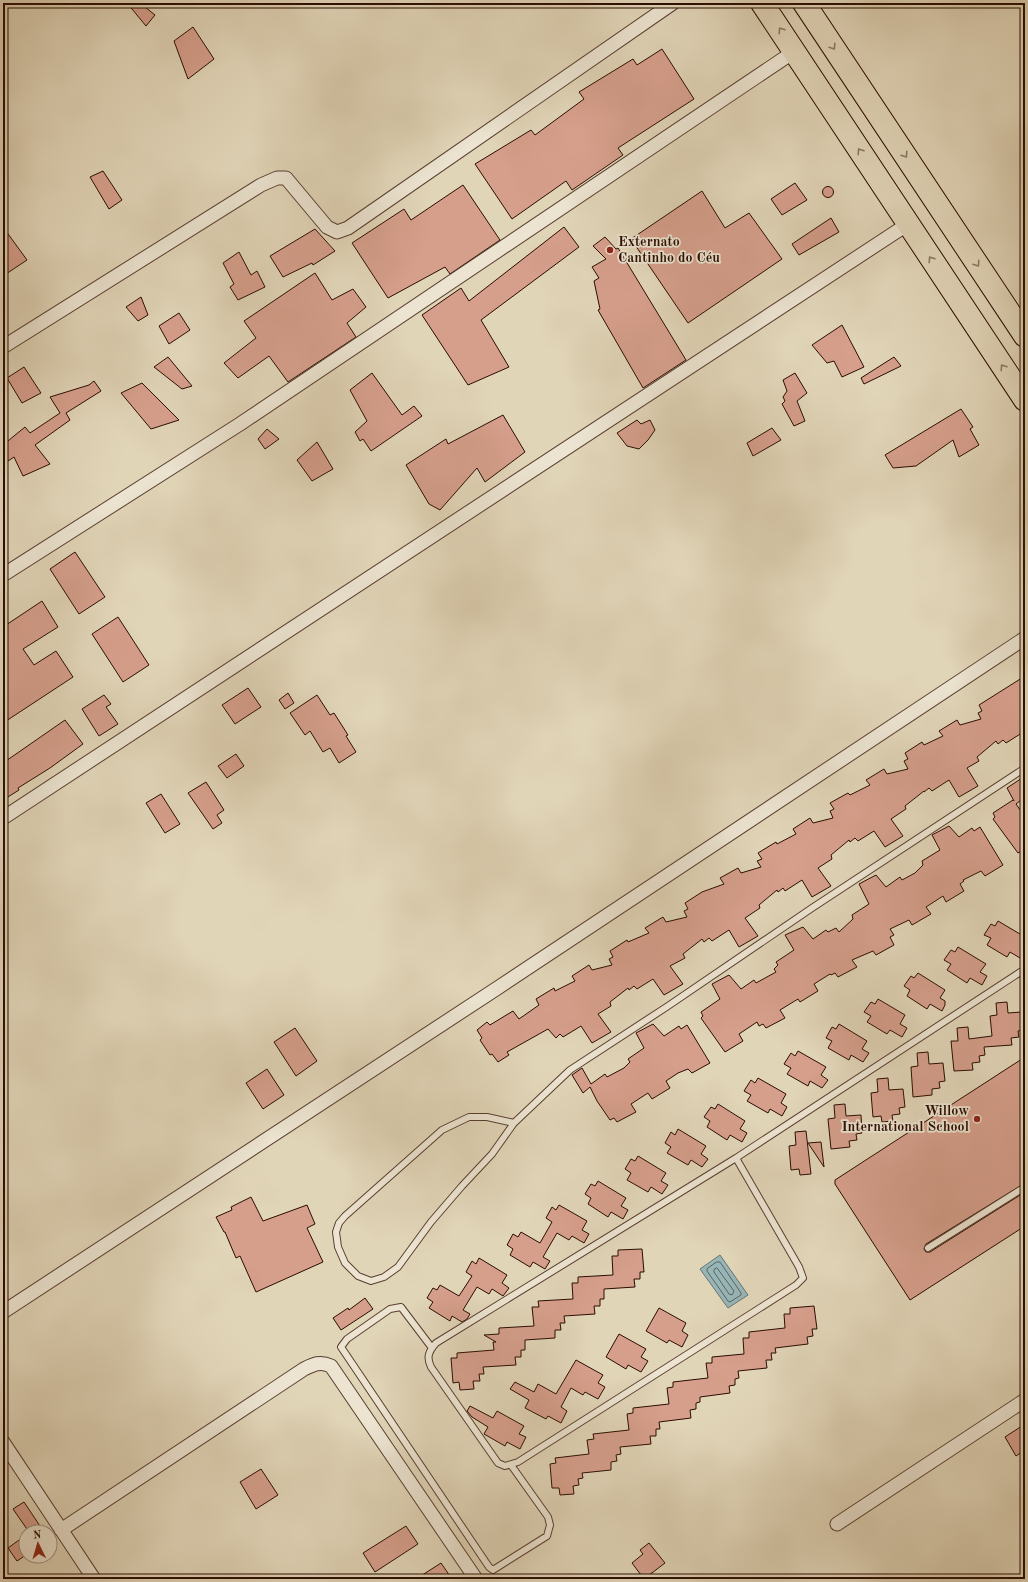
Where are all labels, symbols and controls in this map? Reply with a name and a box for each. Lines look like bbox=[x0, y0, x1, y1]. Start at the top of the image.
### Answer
one-way arrow bbox=[778, 28, 785, 35]
one-way arrow bbox=[828, 43, 836, 50]
one-way arrow bbox=[858, 148, 865, 155]
one-way arrow bbox=[900, 151, 907, 158]
place label: Externato Cantinho do Céu bbox=[618, 235, 720, 265]
marker: Externato Cantinho do Céu bbox=[605, 245, 615, 255]
one-way arrow bbox=[929, 256, 936, 263]
one-way arrow bbox=[972, 260, 980, 267]
one-way arrow bbox=[1001, 365, 1008, 372]
place label: Willow International School bbox=[841, 1104, 969, 1134]
marker: Willow International School bbox=[972, 1114, 982, 1124]
north arrow bbox=[18, 1524, 58, 1564]
text: N bbox=[33, 1530, 43, 1541]

